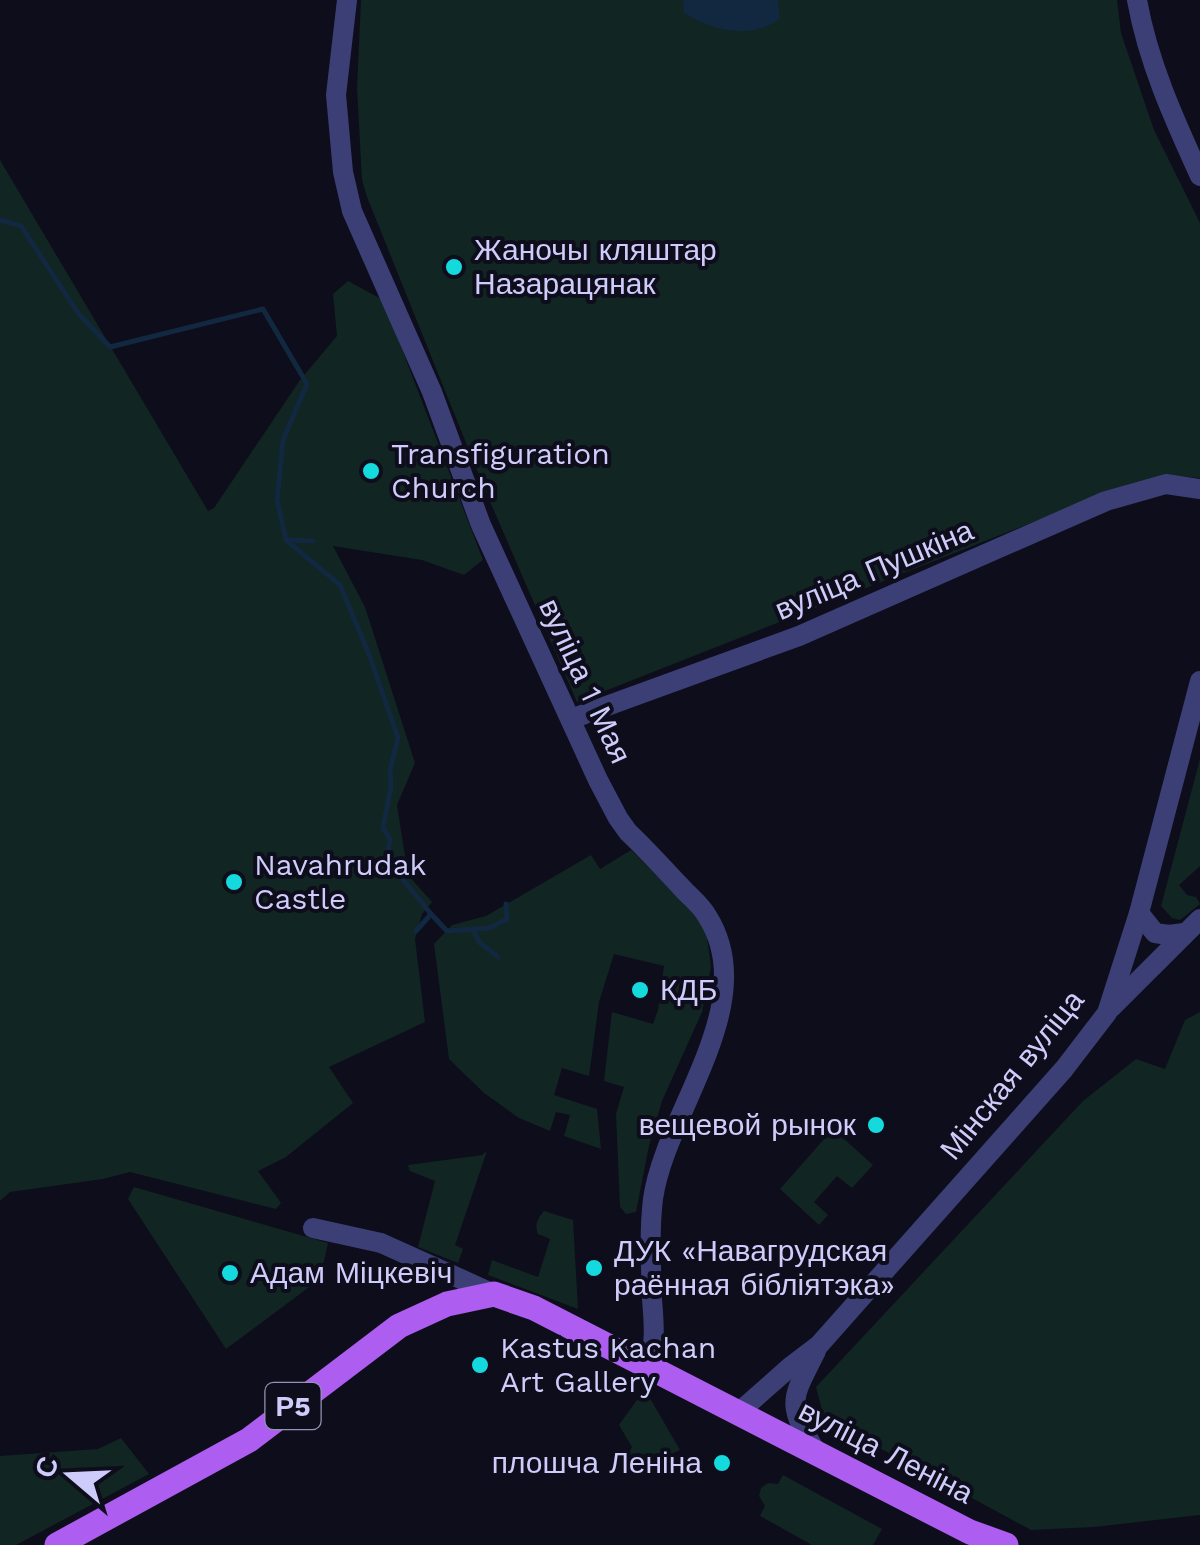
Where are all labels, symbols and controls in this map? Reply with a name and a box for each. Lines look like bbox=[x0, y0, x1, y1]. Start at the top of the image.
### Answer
place label: Жаночы кляштар Назарацянак bbox=[474, 232, 717, 301]
marker: Жаночы кляштар Назарацянак bbox=[443, 256, 465, 278]
place label: Transfiguration Church bbox=[391, 436, 610, 505]
marker: Transfiguration Church bbox=[360, 460, 382, 482]
street label: вуліца Пушкіна bbox=[770, 512, 978, 627]
street label: вуліца 1 Мая bbox=[532, 593, 639, 769]
place label: Navahrudak Castle bbox=[254, 847, 427, 916]
marker: Navahrudak Castle bbox=[223, 871, 245, 893]
place label: КДБ bbox=[660, 972, 717, 1007]
marker: КДБ bbox=[629, 979, 651, 1001]
street label: Мінская вуліца bbox=[933, 983, 1091, 1166]
place label: вещевой рынок bbox=[639, 1107, 857, 1142]
marker: вещевой рынок bbox=[865, 1114, 887, 1136]
place label: ДУК «Навагрудская раённая бібліятэка» bbox=[614, 1233, 895, 1302]
place label: Адам Міцкевіч bbox=[250, 1255, 452, 1290]
marker: ДУК «Навагрудская раённая бібліятэка» bbox=[583, 1257, 605, 1279]
marker: Адам Міцкевіч bbox=[219, 1262, 241, 1284]
place label: Kastus Kachan Art Gallery bbox=[500, 1330, 716, 1399]
marker: Kastus Kachan Art Gallery bbox=[469, 1354, 491, 1376]
road number: Р5 bbox=[266, 1383, 320, 1429]
street label: вуліца Леніна bbox=[793, 1393, 979, 1511]
north arrow bbox=[20, 1425, 120, 1525]
place label: плошча Леніна bbox=[492, 1445, 702, 1480]
text: С bbox=[28, 1452, 66, 1482]
marker: плошча Леніна bbox=[711, 1452, 733, 1474]

